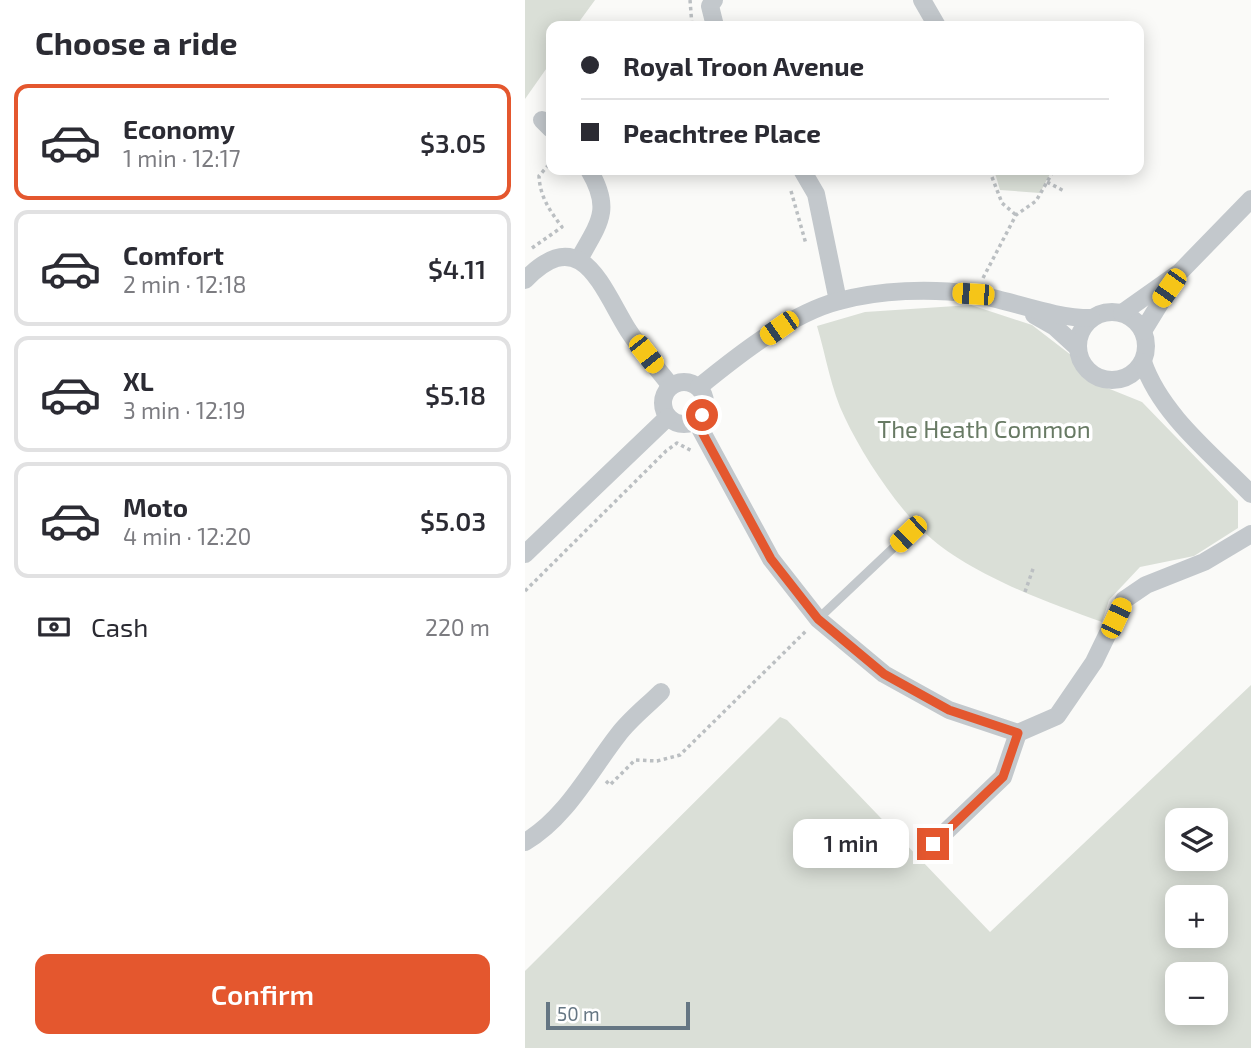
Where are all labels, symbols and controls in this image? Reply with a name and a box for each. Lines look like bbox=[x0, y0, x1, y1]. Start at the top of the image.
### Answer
text: Choose a ride bbox=[35, 23, 238, 61]
text: Royal Troon Avenue bbox=[623, 50, 864, 81]
icon: car bbox=[39, 111, 102, 174]
text: Economy bbox=[123, 113, 235, 144]
text: Peachtree Place bbox=[623, 117, 821, 148]
text: $3.05 bbox=[420, 127, 486, 158]
text: 1 min · 12:17 bbox=[123, 144, 241, 172]
icon: car bbox=[39, 237, 102, 300]
text: Comfort bbox=[123, 239, 224, 270]
text: $4.11 bbox=[428, 253, 486, 284]
car bbox=[1149, 265, 1190, 311]
text: 2 min · 12:18 bbox=[123, 270, 247, 298]
car bbox=[952, 282, 995, 306]
car bbox=[756, 307, 803, 349]
car bbox=[625, 331, 668, 377]
icon: car bbox=[39, 363, 102, 426]
text: XL bbox=[123, 365, 154, 396]
text: $5.18 bbox=[425, 379, 486, 410]
text: 3 min · 12:19 bbox=[123, 396, 246, 424]
route start bbox=[686, 399, 718, 431]
park label: The Heath Common bbox=[877, 414, 1091, 443]
icon: car bbox=[39, 489, 102, 552]
text: Moto bbox=[123, 491, 188, 522]
text: $5.03 bbox=[420, 505, 486, 536]
car bbox=[886, 512, 931, 556]
text: 4 min · 12:20 bbox=[123, 522, 251, 550]
car bbox=[1098, 595, 1135, 641]
icon: cash bbox=[35, 608, 73, 646]
text: Cash bbox=[91, 611, 148, 642]
text: 220 m bbox=[425, 613, 490, 641]
map controls bbox=[1165, 808, 1228, 1025]
button: layers bbox=[1165, 808, 1228, 871]
callout: 1 min bbox=[793, 820, 909, 868]
route end bbox=[917, 828, 949, 860]
text: 1 min bbox=[824, 829, 878, 857]
button: + bbox=[1165, 885, 1228, 948]
button: Confirm bbox=[35, 954, 490, 1034]
button: − bbox=[1165, 962, 1228, 1025]
scale bar bbox=[546, 999, 689, 1031]
text: 50 m bbox=[557, 1002, 600, 1025]

